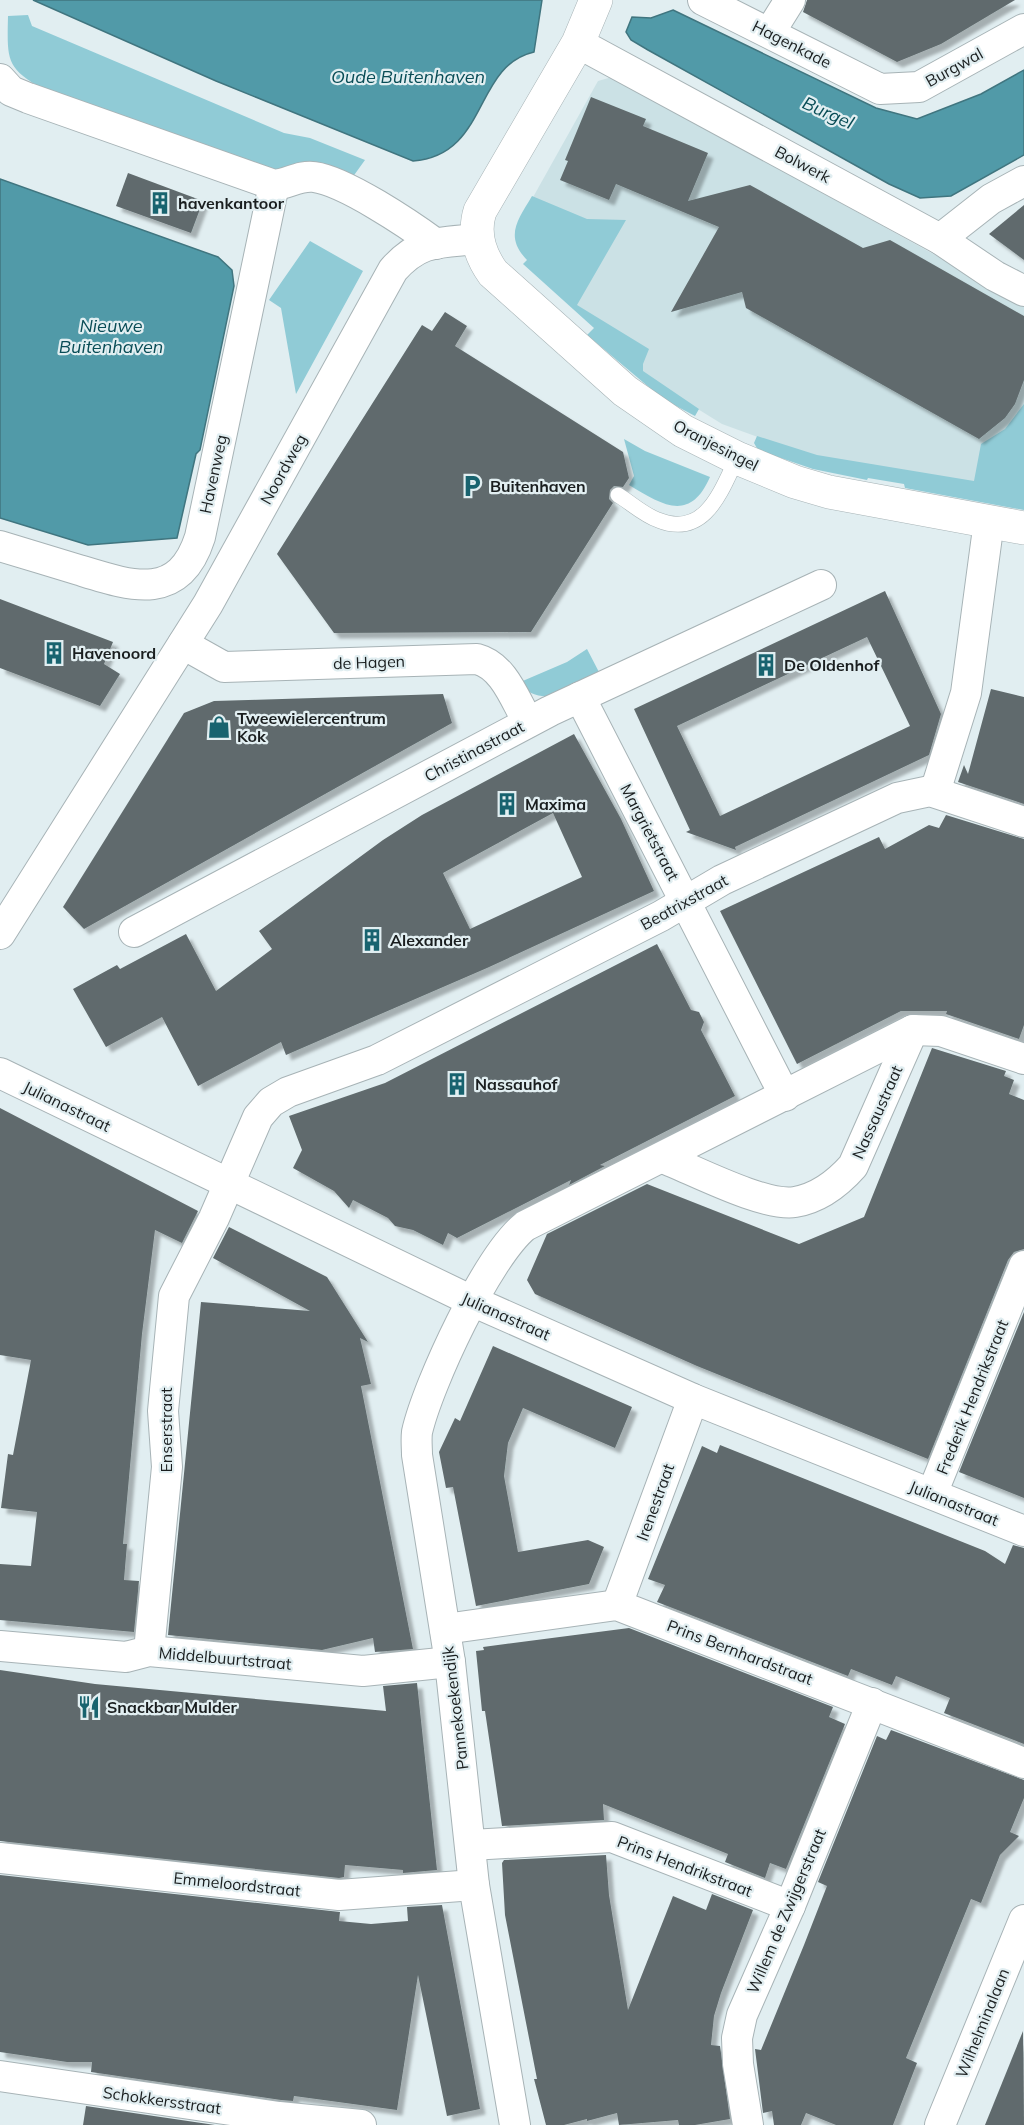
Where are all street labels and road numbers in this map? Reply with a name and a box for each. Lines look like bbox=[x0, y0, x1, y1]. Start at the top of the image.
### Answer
street label: Hagenkade bbox=[749, 16, 835, 72]
street label: Burgwal bbox=[922, 43, 986, 91]
street label: Bolwerk bbox=[772, 141, 835, 187]
street label: Oranjesingel bbox=[670, 415, 762, 475]
street label: Noordweg bbox=[255, 430, 311, 508]
street label: Havenweg bbox=[195, 433, 231, 515]
street label: de Hagen bbox=[333, 651, 405, 673]
street label: Christinastraat bbox=[421, 716, 528, 786]
street label: Margrietstraat bbox=[616, 780, 684, 884]
street label: Beatrixstraat bbox=[637, 870, 732, 934]
street label: Nassaustraat bbox=[847, 1062, 907, 1162]
street label: Julianastraat bbox=[20, 1076, 114, 1136]
street label: Julianastraat bbox=[459, 1288, 554, 1345]
street label: Frederik Hendrikstraat bbox=[932, 1316, 1012, 1477]
street label: Enserstraat bbox=[156, 1387, 176, 1473]
street label: Irenestraat bbox=[632, 1460, 678, 1543]
street label: Julianastraat bbox=[906, 1476, 1002, 1530]
street label: Prins Bernhardstraat bbox=[664, 1615, 816, 1689]
street label: Middelbuurtstraat bbox=[158, 1642, 293, 1674]
street label: Pannekoekendijk bbox=[437, 1644, 473, 1771]
street label: Willem de Zwijgerstraat bbox=[742, 1825, 830, 1997]
street label: Prins Hendrikstraat bbox=[615, 1831, 756, 1901]
street label: Emmeloordstraat bbox=[173, 1867, 302, 1901]
street label: Wilhelminalaan bbox=[951, 1965, 1013, 2081]
street label: Schokkersstraat bbox=[102, 2082, 223, 2118]

